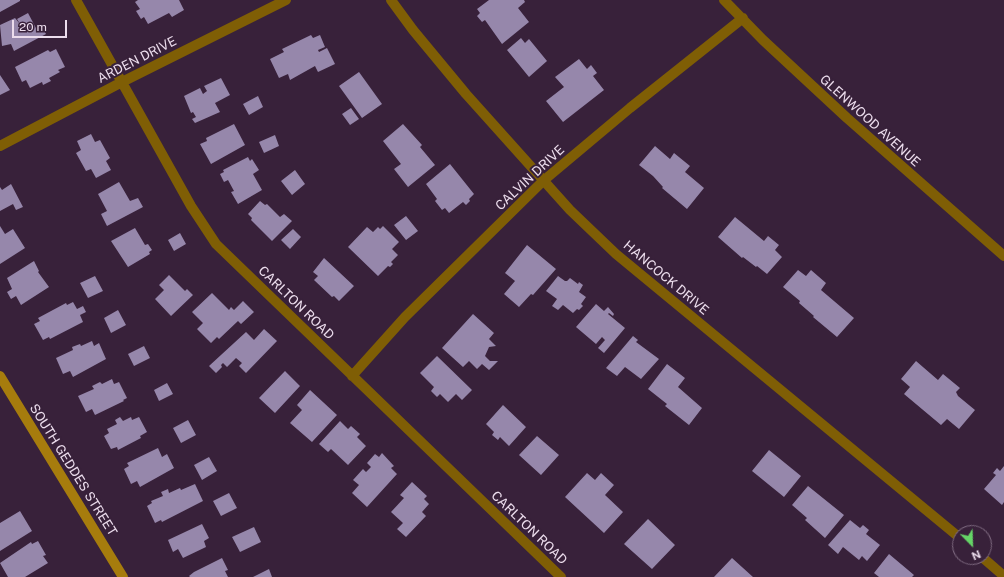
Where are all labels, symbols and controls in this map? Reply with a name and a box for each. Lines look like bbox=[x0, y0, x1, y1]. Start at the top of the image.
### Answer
scale bar bbox=[14, 12, 69, 38]
text: 20 m bbox=[19, 20, 47, 34]
street label: ARDEN DRIVE bbox=[95, 33, 179, 87]
street label: GLENWOOD AVENUE bbox=[816, 72, 924, 170]
street label: CALVIN DRIVE bbox=[492, 142, 568, 214]
street label: HANCOCK DRIVE bbox=[620, 238, 712, 318]
street label: CARLTON ROAD bbox=[255, 263, 337, 343]
street label: SOUTH GEDDES STREET bbox=[26, 401, 120, 539]
street label: CARLTON ROAD bbox=[488, 488, 570, 568]
north arrow bbox=[952, 525, 992, 565]
text: N bbox=[970, 548, 983, 562]

